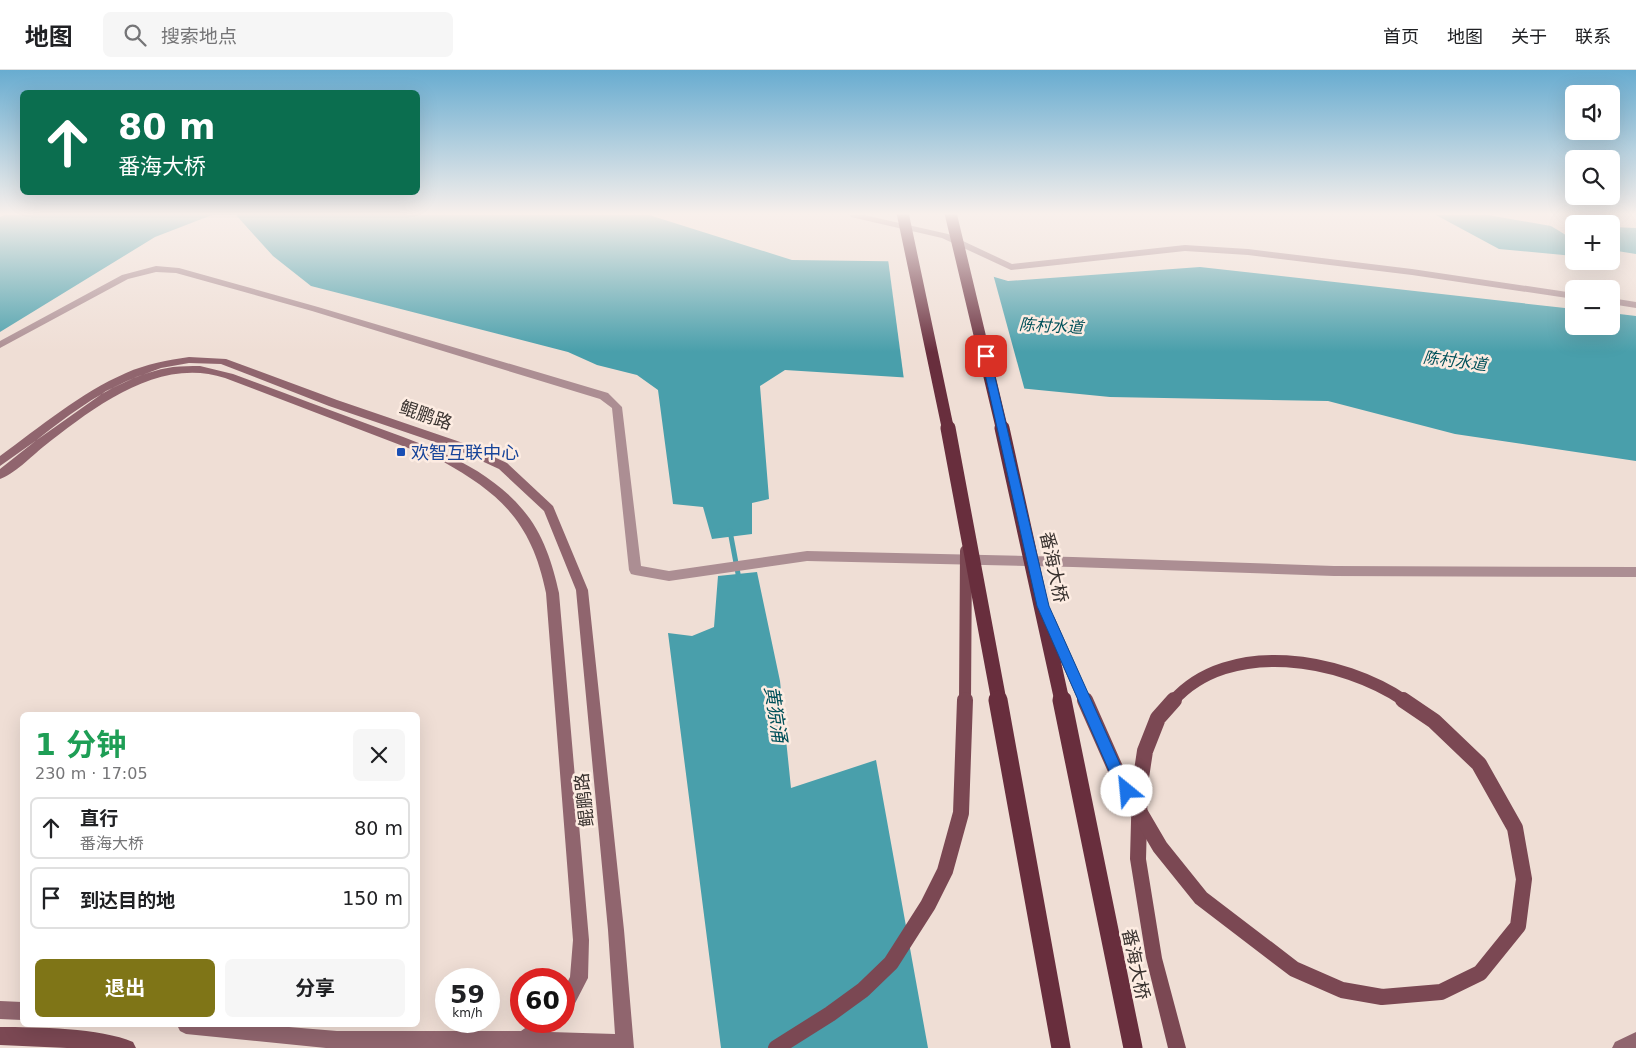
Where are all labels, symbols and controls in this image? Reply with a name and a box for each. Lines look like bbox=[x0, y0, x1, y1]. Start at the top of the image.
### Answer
search box bbox=[103, 12, 453, 57]
icon: search bbox=[121, 21, 149, 49]
text: 地图 bbox=[25, 23, 73, 51]
text: 搜索地点 bbox=[161, 25, 237, 47]
text: 首页 bbox=[1383, 26, 1419, 47]
text: 地图 bbox=[1447, 26, 1483, 47]
text: 关于 bbox=[1511, 26, 1547, 47]
text: 联系 bbox=[1575, 26, 1611, 47]
map controls bbox=[1565, 85, 1620, 335]
button: sound bbox=[1565, 85, 1620, 140]
text: 80 m bbox=[118, 107, 215, 147]
icon: ahead bbox=[35, 110, 100, 175]
button: search bbox=[1565, 150, 1620, 205]
text: 番海大桥 bbox=[118, 154, 206, 179]
button: + bbox=[1565, 215, 1620, 270]
button: − bbox=[1565, 280, 1620, 335]
water label: 陈村水道 bbox=[1019, 315, 1085, 337]
pin bbox=[965, 335, 1007, 377]
icon: arrive bbox=[972, 342, 1000, 370]
water label: 陈村水道 bbox=[1422, 348, 1490, 375]
street label: 鲲鹏路 bbox=[397, 396, 455, 434]
place label: 欢智互联中心 bbox=[411, 442, 519, 463]
marker: 欢智互联中心 bbox=[395, 446, 407, 458]
street label: 番海大桥 bbox=[1036, 530, 1072, 604]
water label: 黄猄涌 bbox=[761, 684, 792, 746]
text: 1 分钟 bbox=[35, 727, 126, 762]
button: close bbox=[353, 729, 405, 781]
text: 230 m · 17:05 bbox=[35, 764, 148, 783]
position arrow bbox=[1100, 764, 1152, 816]
street label: 鲲鹏路 bbox=[571, 772, 597, 828]
text: 直行 bbox=[80, 807, 118, 829]
icon: ahead bbox=[37, 814, 65, 842]
text: 80 m bbox=[354, 817, 403, 839]
text: 番海大桥 bbox=[80, 834, 144, 853]
icon: arrive bbox=[37, 884, 65, 912]
text: 150 m bbox=[342, 887, 403, 909]
text: 到达目的地 bbox=[80, 889, 175, 911]
street label: 番海大桥 bbox=[1118, 927, 1154, 1001]
button: 退出 bbox=[35, 959, 215, 1017]
button: 分享 bbox=[225, 959, 405, 1017]
speed limit sign: 60 bbox=[510, 968, 575, 1033]
text: 59 bbox=[450, 980, 485, 1009]
text: km/h bbox=[452, 1006, 483, 1020]

